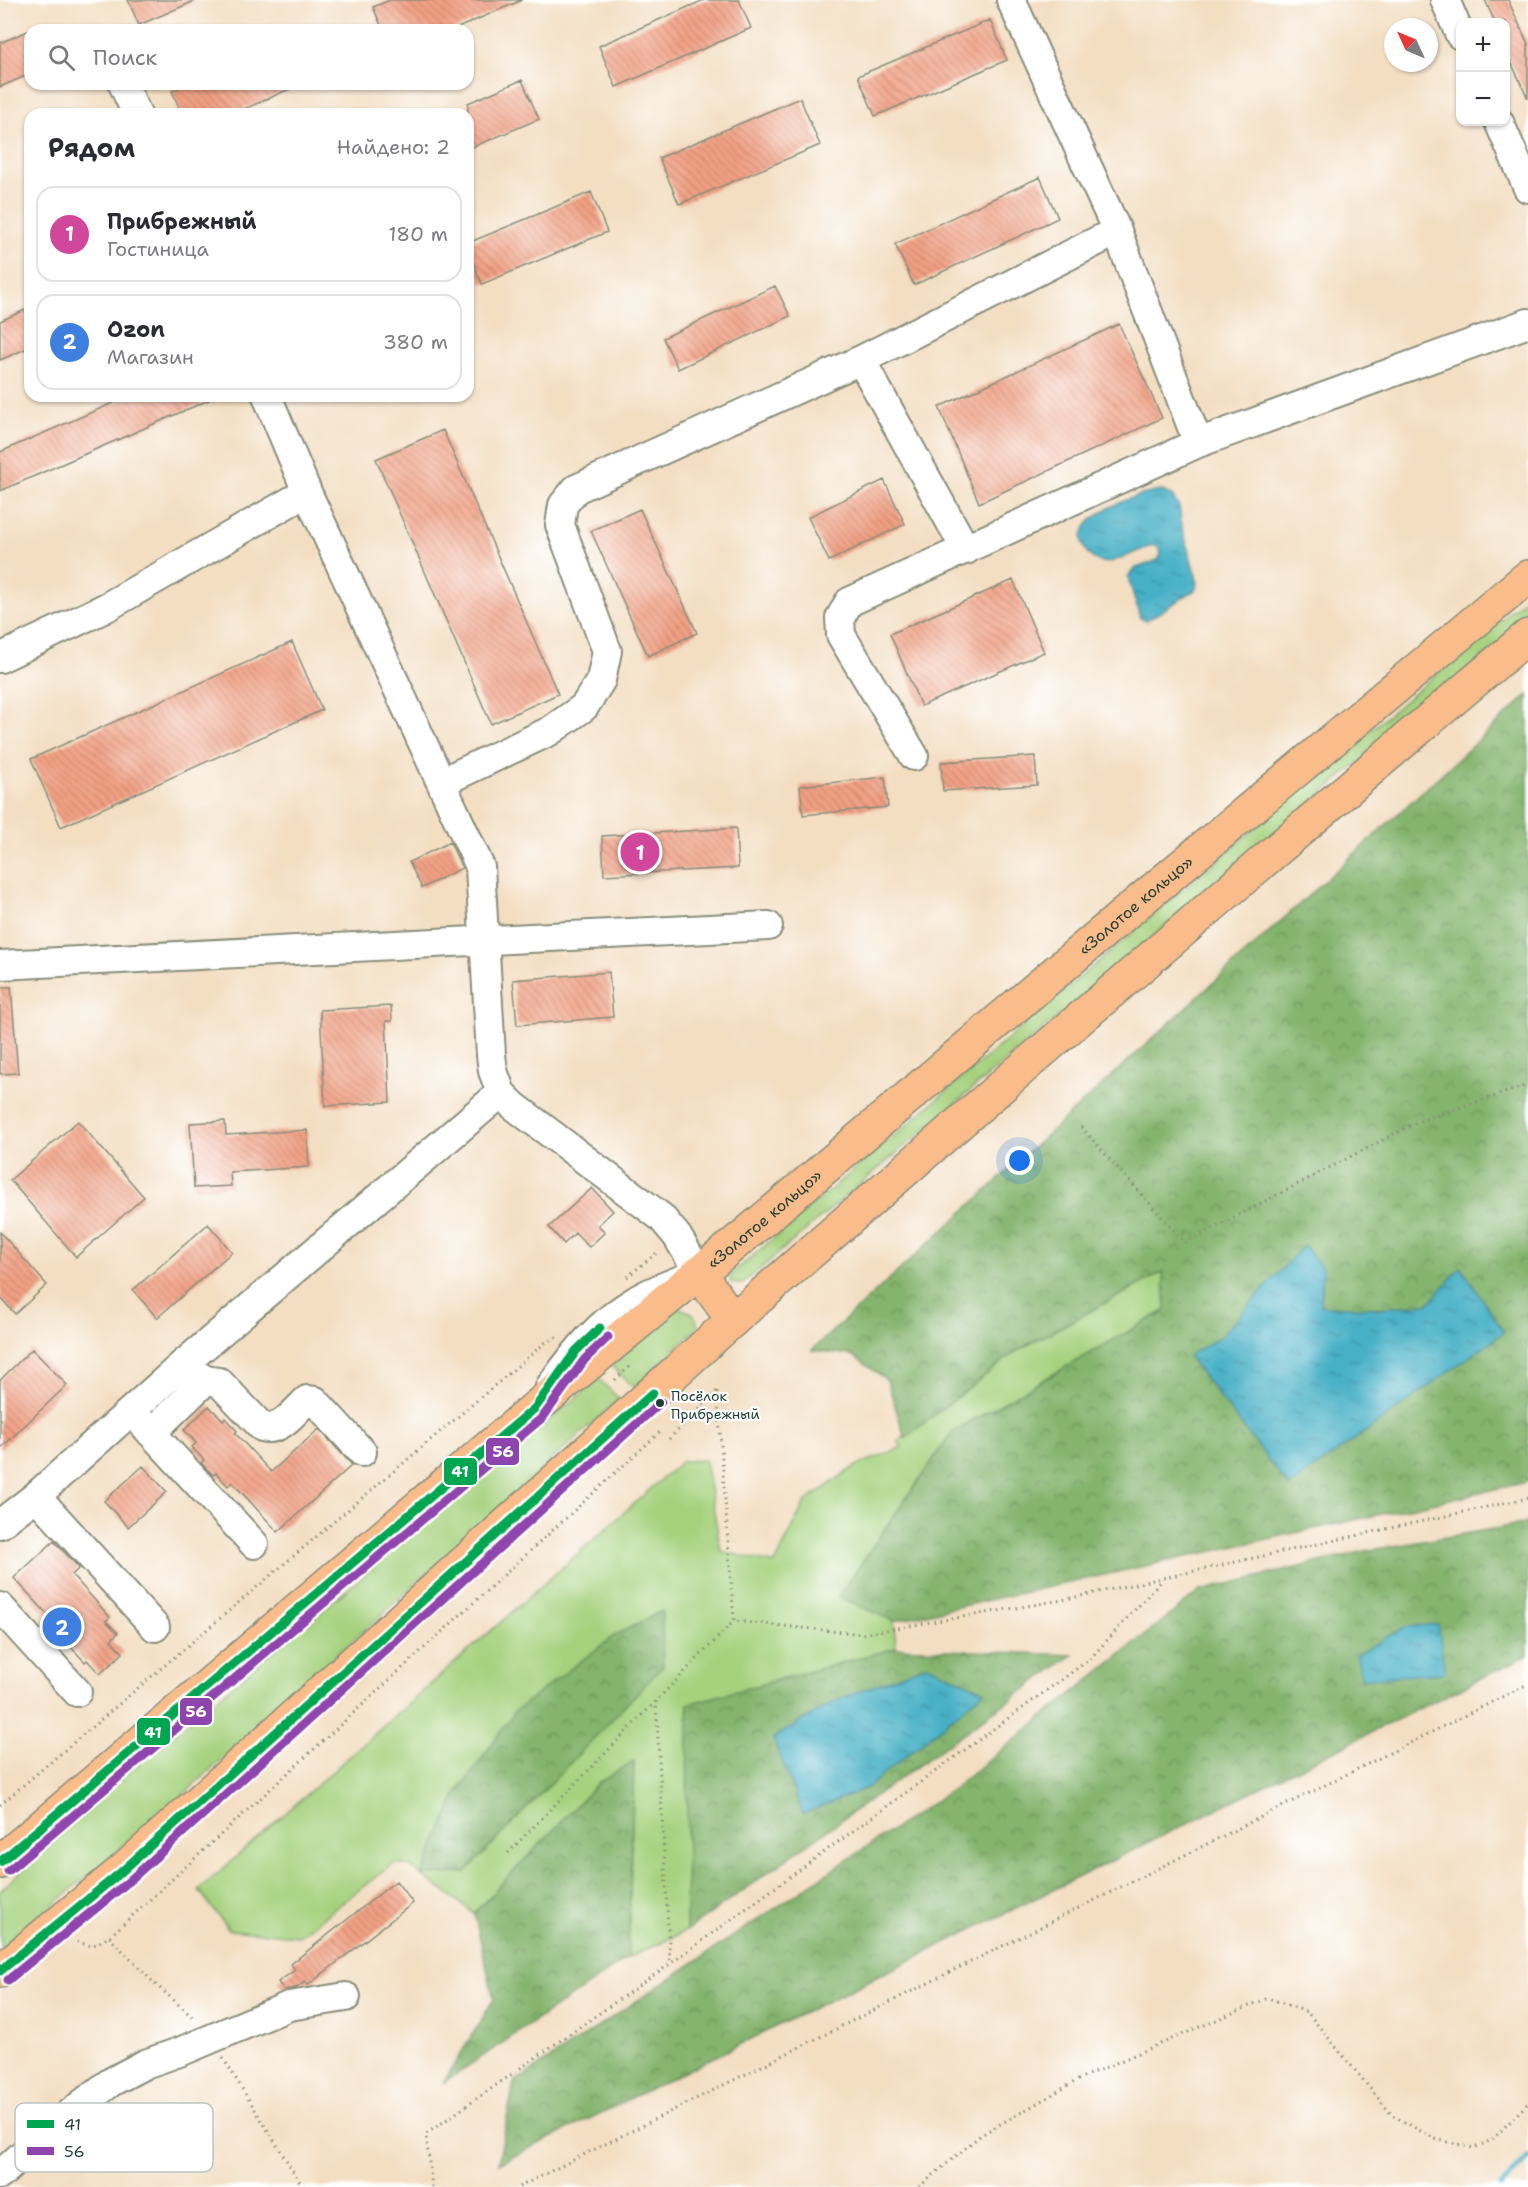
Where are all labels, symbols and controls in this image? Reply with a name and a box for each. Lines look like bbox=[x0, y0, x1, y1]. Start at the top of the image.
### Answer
north arrow bbox=[1384, 18, 1438, 72]
map controls bbox=[1456, 18, 1510, 126]
button: + bbox=[1456, 18, 1510, 72]
search box bbox=[24, 24, 474, 90]
icon: search bbox=[45, 41, 78, 74]
text: Поиск bbox=[93, 43, 157, 72]
button: − bbox=[1456, 72, 1510, 126]
text: Рядом bbox=[48, 130, 135, 165]
text: Найдено: 2 bbox=[337, 134, 450, 160]
text: Прибрежный bbox=[107, 207, 257, 236]
text: 1 bbox=[65, 221, 74, 247]
text: 180 m bbox=[388, 221, 448, 247]
text: Гостиница bbox=[107, 236, 209, 262]
text: Ozon bbox=[107, 315, 165, 344]
text: 2 bbox=[63, 329, 77, 355]
text: 380 m bbox=[383, 329, 448, 355]
text: Магазин bbox=[107, 344, 194, 370]
pin: 1 bbox=[620, 830, 660, 874]
street label: «Золотое кольцо» bbox=[1074, 851, 1197, 960]
your location bbox=[1005, 1146, 1034, 1175]
street label: «Золотое кольцо» bbox=[703, 1165, 826, 1273]
place label: Посёлок Прибрежный bbox=[671, 1387, 760, 1423]
marker: Посёлок Прибрежный bbox=[654, 1397, 666, 1409]
line badge: 56 bbox=[485, 1437, 520, 1466]
text: 56 bbox=[492, 1441, 514, 1462]
line badge: 41 bbox=[443, 1457, 478, 1486]
text: 41 bbox=[451, 1461, 469, 1482]
pin: 2 bbox=[42, 1604, 82, 1650]
line badge: 56 bbox=[179, 1697, 213, 1726]
text: 56 bbox=[185, 1701, 207, 1722]
line badge: 41 bbox=[136, 1717, 171, 1746]
text: 41 bbox=[144, 1722, 162, 1743]
legend bbox=[15, 2103, 213, 2172]
text: 41 bbox=[64, 2114, 81, 2135]
text: 56 bbox=[64, 2141, 85, 2162]

